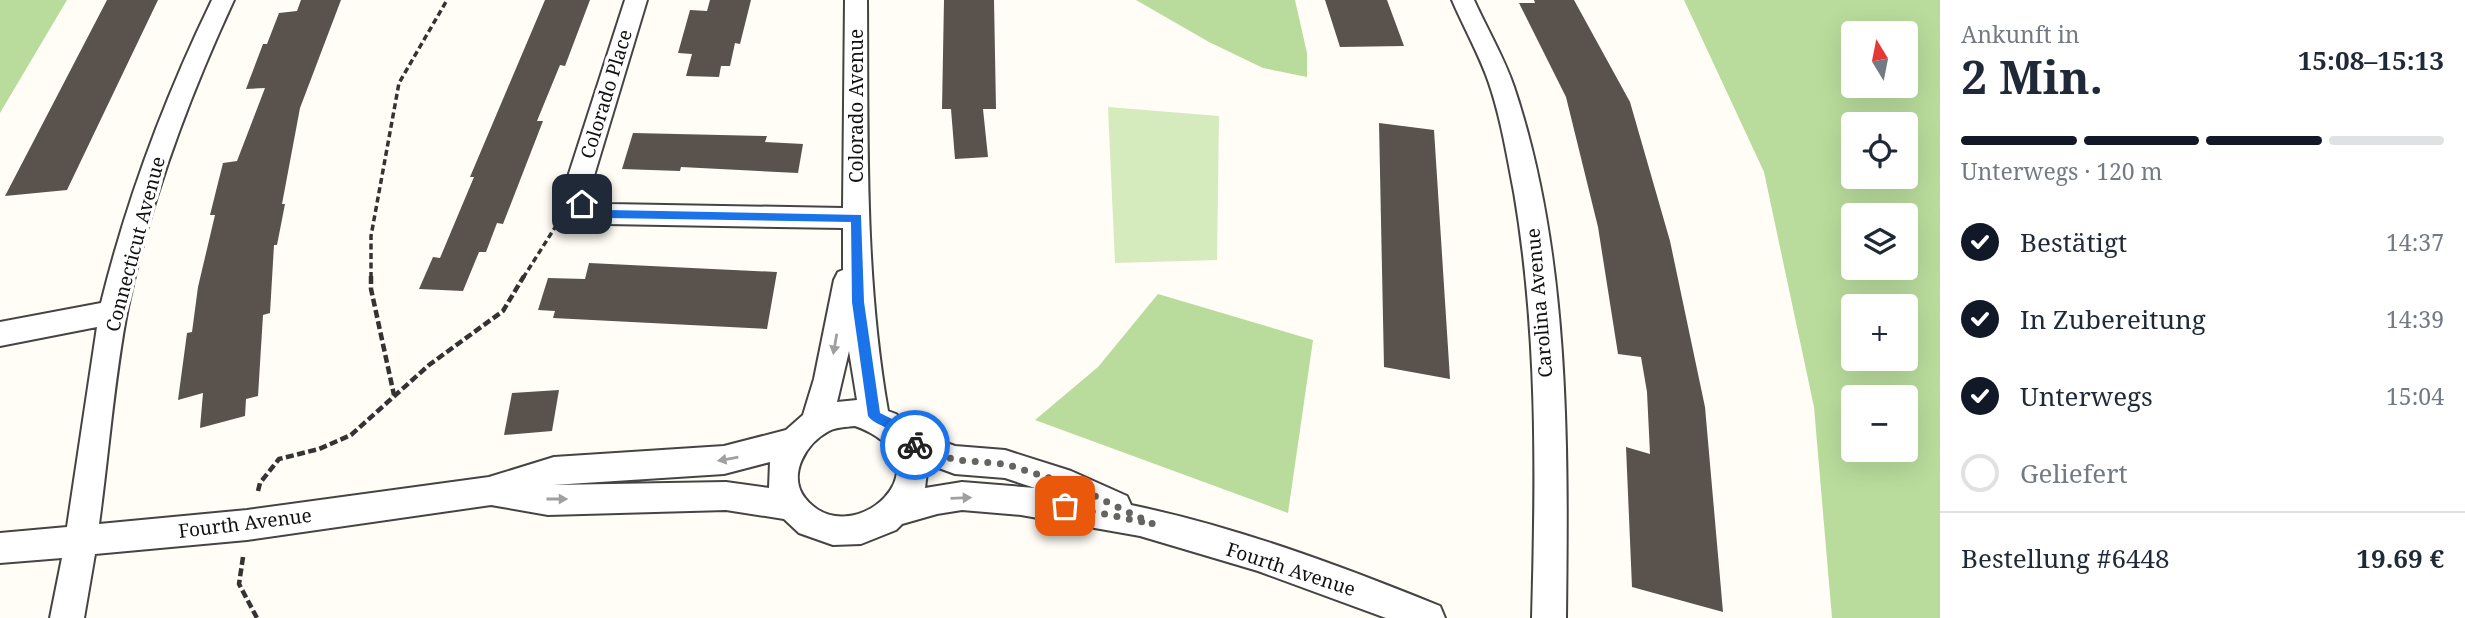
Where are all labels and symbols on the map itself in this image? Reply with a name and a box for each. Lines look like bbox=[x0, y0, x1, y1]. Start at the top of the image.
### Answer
north arrow bbox=[1841, 21, 1918, 98]
street label: Colorado Place bbox=[574, 26, 638, 162]
street label: Colorado Avenue bbox=[843, 29, 869, 183]
street label: Connecticut Avenue bbox=[99, 154, 171, 334]
pin bbox=[552, 174, 612, 234]
street label: Carolina Avenue bbox=[1520, 227, 1558, 379]
one-way arrow bbox=[829, 333, 840, 355]
courier bbox=[880, 410, 950, 480]
one-way arrow bbox=[717, 454, 739, 465]
pin bbox=[1035, 476, 1095, 536]
one-way arrow bbox=[950, 492, 972, 503]
one-way arrow bbox=[546, 494, 568, 505]
street label: Fourth Avenue bbox=[177, 502, 313, 544]
street label: Fourth Avenue bbox=[1223, 536, 1359, 602]

